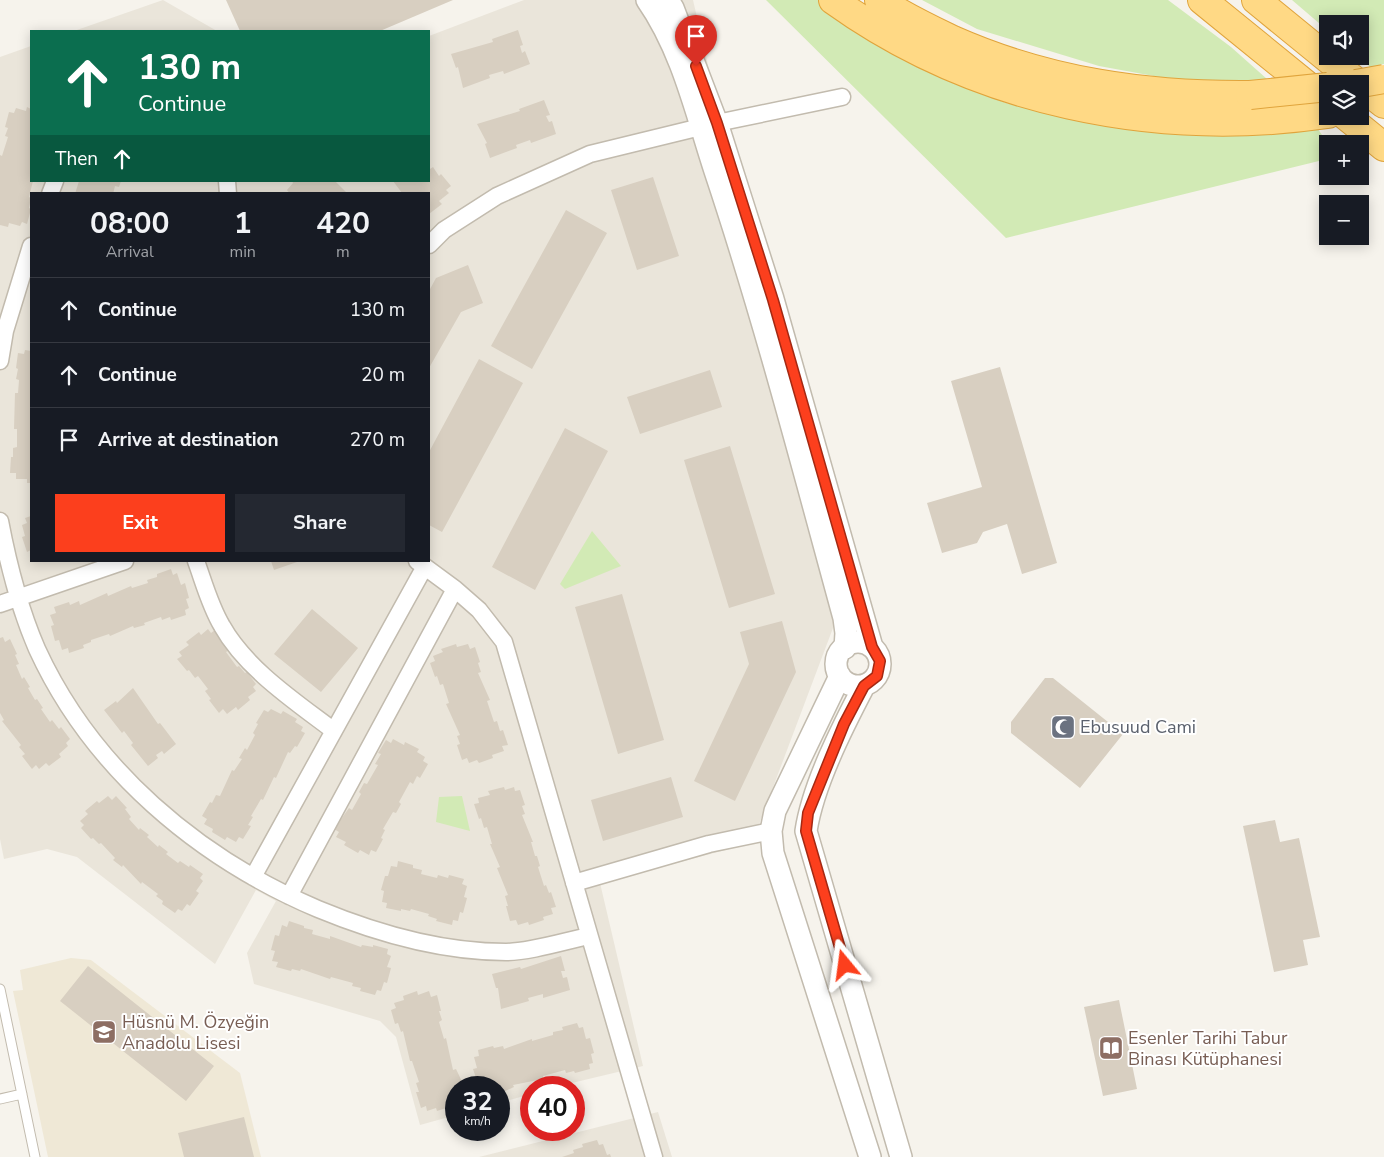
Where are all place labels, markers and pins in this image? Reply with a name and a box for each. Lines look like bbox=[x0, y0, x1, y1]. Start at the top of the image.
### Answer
pin bbox=[675, 15, 717, 66]
mosque icon: Ebusuud Cami bbox=[1050, 714, 1076, 740]
place label: Ebusuud Cami bbox=[1080, 715, 1196, 739]
place label: Hüsnü M. Özyeğin Anadolu Lisesi bbox=[122, 1010, 269, 1055]
school or university icon: Hüsnü M. Özyeğin Anadolu Lisesi bbox=[91, 1019, 117, 1045]
place label: Esenler Tarihi Tabur Binası Kütüphanesi bbox=[1128, 1026, 1288, 1071]
library icon: Esenler Tarihi Tabur Binası Kütüphanesi bbox=[1098, 1035, 1124, 1061]

